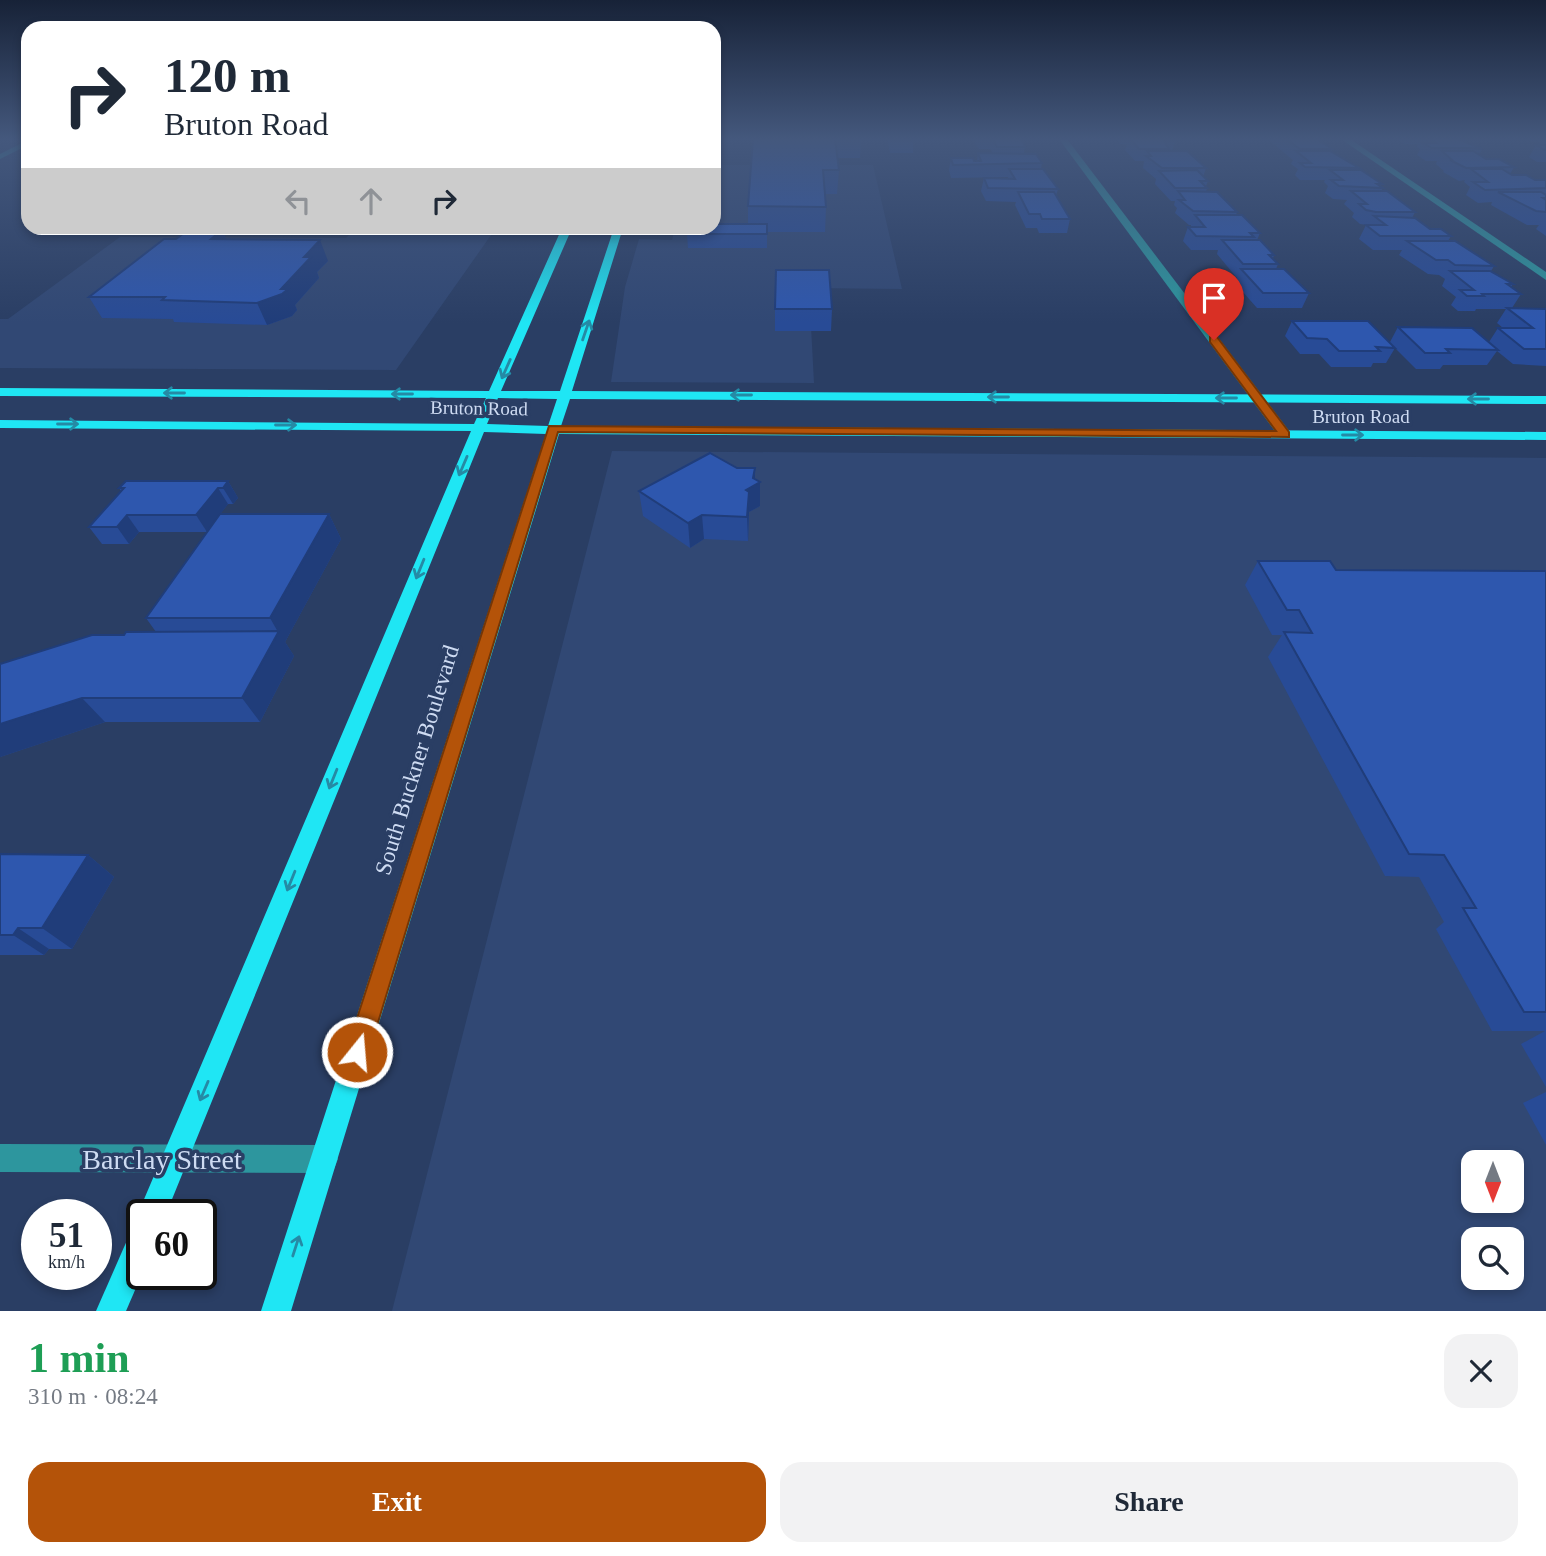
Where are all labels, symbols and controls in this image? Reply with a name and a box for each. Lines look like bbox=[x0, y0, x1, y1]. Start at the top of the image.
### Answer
text: 120 m bbox=[164, 48, 291, 103]
icon: right bbox=[49, 49, 140, 140]
text: Bruton Road bbox=[164, 106, 328, 142]
icon: left bbox=[279, 182, 317, 220]
icon: ahead bbox=[352, 182, 390, 220]
icon: right bbox=[425, 182, 463, 220]
pin bbox=[1184, 268, 1244, 340]
icon: arrive bbox=[1195, 279, 1233, 317]
one-way arrow bbox=[580, 319, 593, 341]
one-way arrow bbox=[499, 358, 512, 379]
one-way arrow bbox=[163, 386, 186, 400]
one-way arrow bbox=[391, 387, 414, 401]
one-way arrow bbox=[730, 388, 753, 402]
one-way arrow bbox=[987, 390, 1010, 404]
one-way arrow bbox=[1215, 391, 1238, 405]
one-way arrow bbox=[1467, 392, 1490, 406]
street label: Bruton Road bbox=[430, 397, 528, 419]
street label: Bruton Road bbox=[1312, 406, 1410, 427]
one-way arrow bbox=[56, 417, 79, 431]
one-way arrow bbox=[274, 418, 297, 432]
one-way arrow bbox=[1342, 428, 1365, 442]
one-way arrow bbox=[455, 455, 468, 476]
one-way arrow bbox=[413, 558, 426, 579]
street label: South Buckner Boulevard bbox=[370, 642, 464, 878]
one-way arrow bbox=[326, 768, 339, 790]
one-way arrow bbox=[284, 869, 297, 891]
position arrow bbox=[320, 1015, 394, 1089]
one-way arrow bbox=[197, 1080, 210, 1101]
street label: Barclay Street bbox=[82, 1144, 242, 1175]
north arrow bbox=[1461, 1150, 1524, 1213]
map controls bbox=[1461, 1150, 1524, 1290]
speed limit sign: 60 bbox=[126, 1199, 217, 1290]
text: 51 bbox=[49, 1216, 84, 1255]
button: search bbox=[1461, 1227, 1524, 1290]
one-way arrow bbox=[291, 1235, 304, 1257]
text: km/h bbox=[48, 1252, 85, 1272]
button: close bbox=[1444, 1334, 1518, 1408]
text: 1 min bbox=[28, 1335, 130, 1381]
text: 310 m · 08:24 bbox=[28, 1384, 158, 1409]
button: Exit bbox=[28, 1462, 766, 1542]
button: Share bbox=[780, 1462, 1518, 1542]

